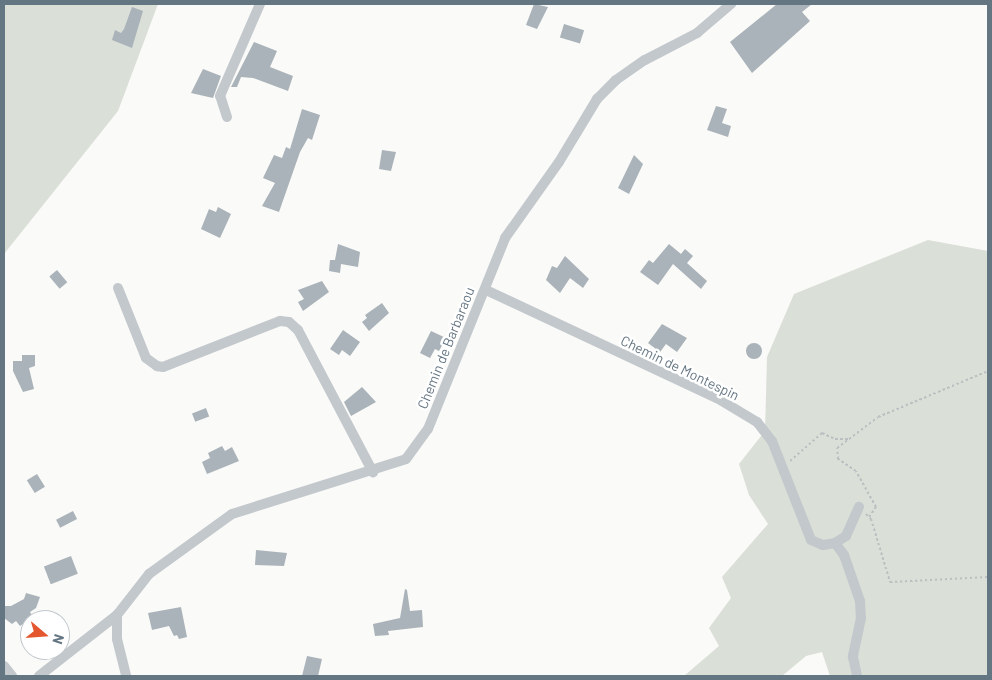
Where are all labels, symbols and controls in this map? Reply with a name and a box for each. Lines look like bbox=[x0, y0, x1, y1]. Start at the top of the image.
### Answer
street label: Chemin de Barbaraou bbox=[414, 285, 478, 411]
street label: Chemin de Montespin bbox=[618, 332, 742, 404]
north arrow bbox=[20, 610, 70, 660]
text: N bbox=[49, 632, 68, 647]

